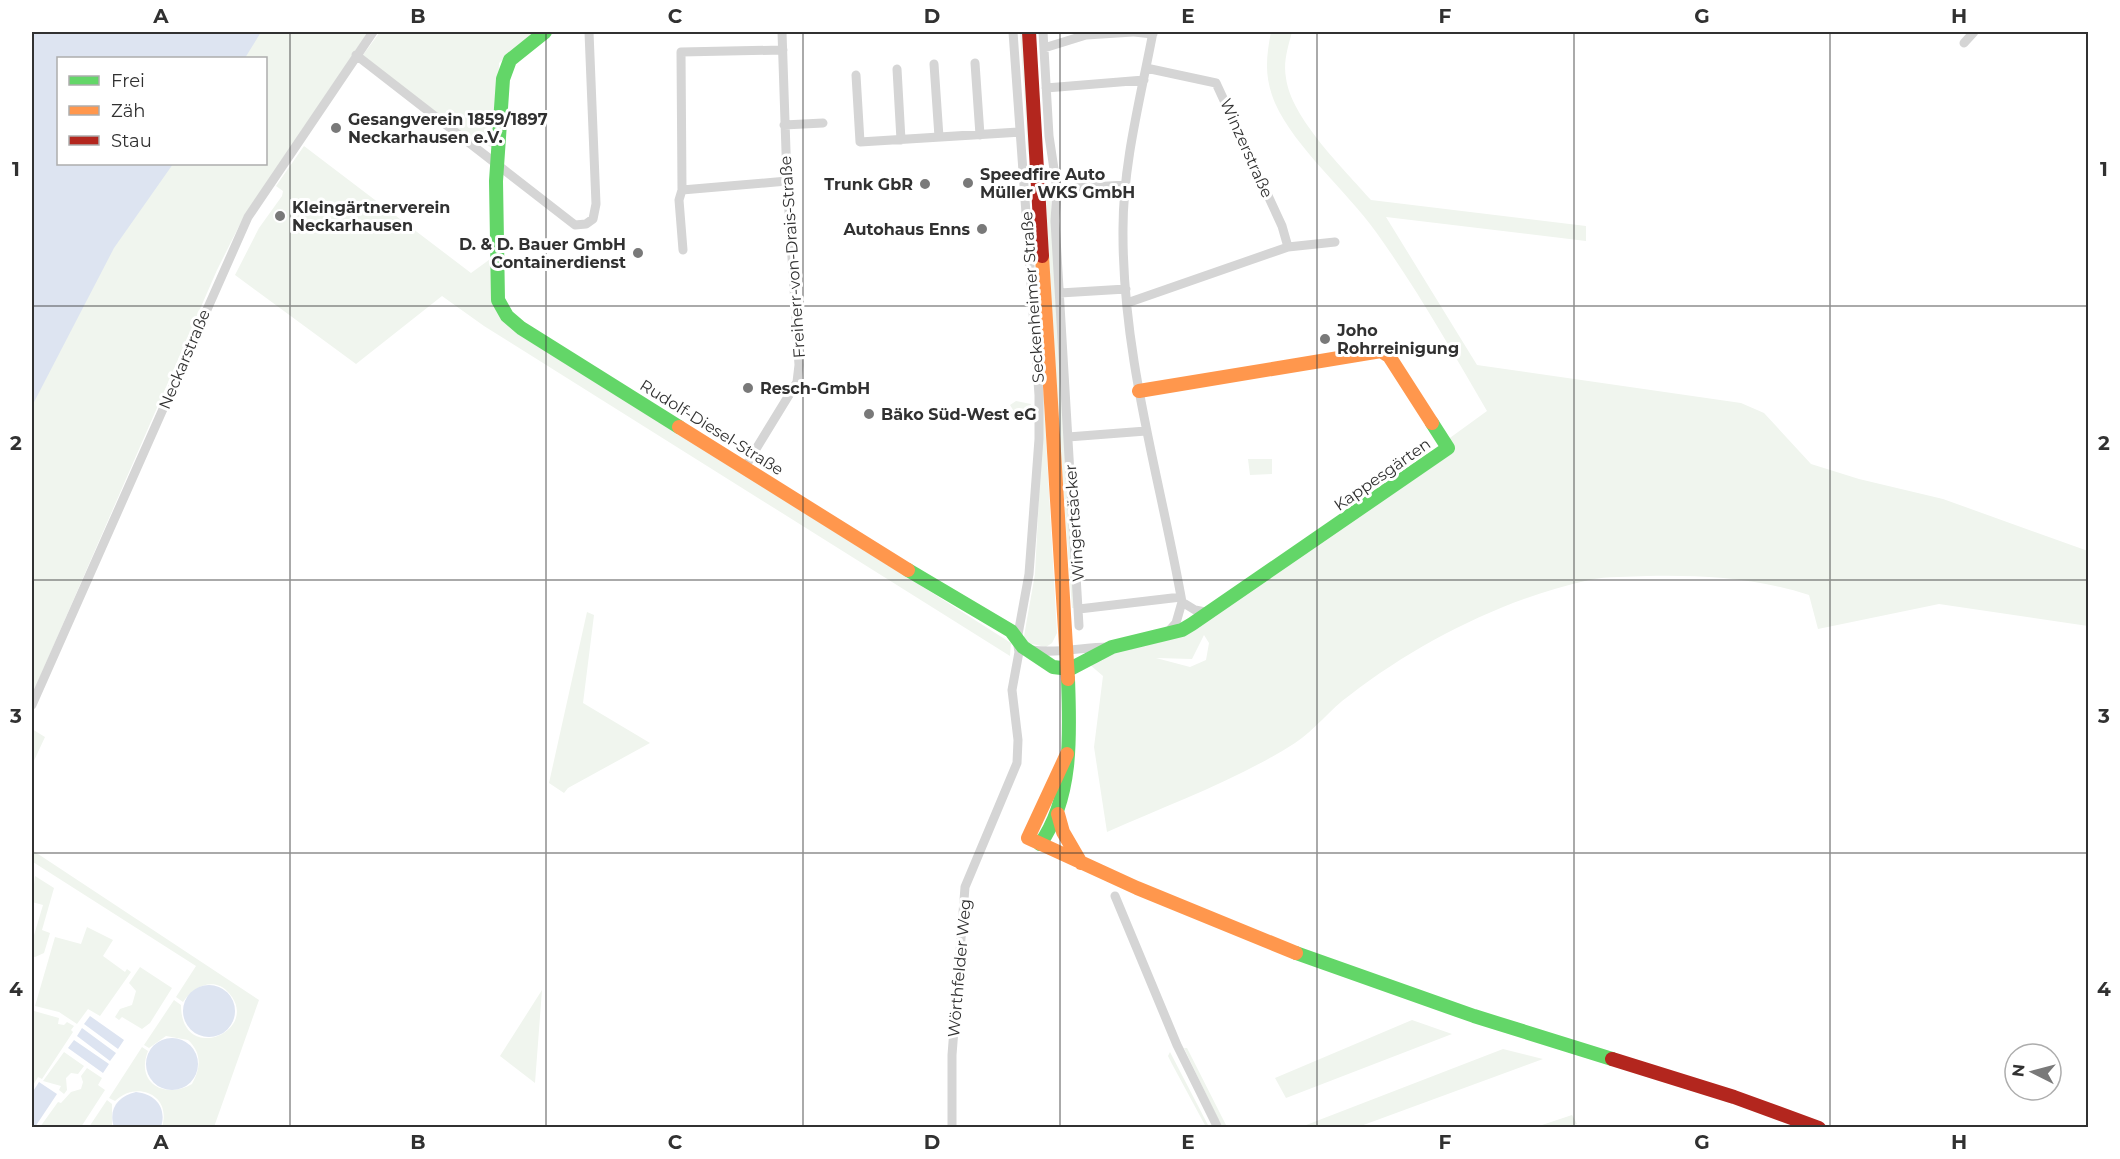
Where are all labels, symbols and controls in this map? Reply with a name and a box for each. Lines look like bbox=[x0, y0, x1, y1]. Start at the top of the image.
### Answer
text: A bbox=[152, 4, 169, 28]
text: B bbox=[410, 4, 426, 28]
text: C bbox=[668, 4, 683, 28]
text: D bbox=[924, 4, 940, 28]
text: E bbox=[1181, 4, 1195, 28]
text: F bbox=[1439, 4, 1452, 28]
text: G bbox=[1694, 4, 1710, 28]
text: H bbox=[1951, 4, 1967, 28]
legend bbox=[57, 57, 267, 165]
text: Frei bbox=[111, 70, 145, 92]
street label: Winzerstraße bbox=[1216, 96, 1277, 201]
text: Zäh bbox=[111, 100, 146, 122]
place label: Gesangverein 1859/1897 Neckarhausen e.V. bbox=[348, 110, 548, 147]
marker: Gesangverein 1859/1897 Neckarhausen e.V. bbox=[329, 121, 343, 135]
text: Stau bbox=[111, 130, 152, 152]
street label: Freiherr-von-Drais-Straße bbox=[776, 155, 809, 359]
text: 1 bbox=[12, 157, 20, 181]
text: 1 bbox=[2100, 157, 2108, 181]
place label: Speedfire Auto Müller WKS GmbH bbox=[980, 165, 1135, 202]
place label: Trunk GbR bbox=[824, 175, 913, 194]
marker: Speedfire Auto Müller WKS GmbH bbox=[961, 176, 975, 190]
marker: Trunk GbR bbox=[918, 177, 932, 191]
place label: Kleingärtnerverein Neckarhausen bbox=[292, 198, 450, 235]
marker: Kleingärtnerverein Neckarhausen bbox=[273, 209, 287, 223]
street label: Seckenheimer Straße bbox=[1017, 210, 1048, 383]
place label: Autohaus Enns bbox=[842, 220, 970, 239]
marker: Autohaus Enns bbox=[975, 222, 989, 236]
place label: D. & D. Bauer GmbH Containerdienst bbox=[459, 235, 626, 272]
marker: D. & D. Bauer GmbH Containerdienst bbox=[631, 246, 645, 260]
street label: Neckarstraße bbox=[155, 306, 214, 412]
place label: Joho Rohrreinigung bbox=[1336, 321, 1459, 358]
marker: Joho Rohrreinigung bbox=[1318, 332, 1332, 346]
street label: Rudolf-Diesel-Straße bbox=[636, 376, 787, 479]
place label: Resch-GmbH bbox=[760, 379, 870, 398]
marker: Resch-GmbH bbox=[741, 381, 755, 395]
place label: Bäko Süd-West eG bbox=[881, 405, 1037, 424]
marker: Bäko Süd-West eG bbox=[862, 407, 876, 421]
text: 2 bbox=[10, 431, 22, 455]
text: 2 bbox=[2098, 431, 2110, 455]
street label: Kappesgärten bbox=[1330, 434, 1434, 515]
street label: Wingertsäcker bbox=[1061, 464, 1088, 582]
text: 3 bbox=[9, 704, 22, 728]
text: 3 bbox=[2097, 704, 2110, 728]
street label: Wörthfelder Weg bbox=[944, 898, 975, 1038]
text: 4 bbox=[9, 977, 23, 1001]
text: 4 bbox=[2097, 977, 2111, 1001]
north arrow bbox=[2003, 1042, 2063, 1102]
text: N bbox=[2008, 1063, 2029, 1078]
text: A bbox=[152, 1130, 169, 1154]
text: B bbox=[410, 1130, 426, 1154]
text: C bbox=[668, 1130, 683, 1154]
text: D bbox=[924, 1130, 940, 1154]
text: E bbox=[1181, 1130, 1195, 1154]
text: F bbox=[1439, 1130, 1452, 1154]
text: G bbox=[1694, 1130, 1710, 1154]
text: H bbox=[1951, 1130, 1967, 1154]

